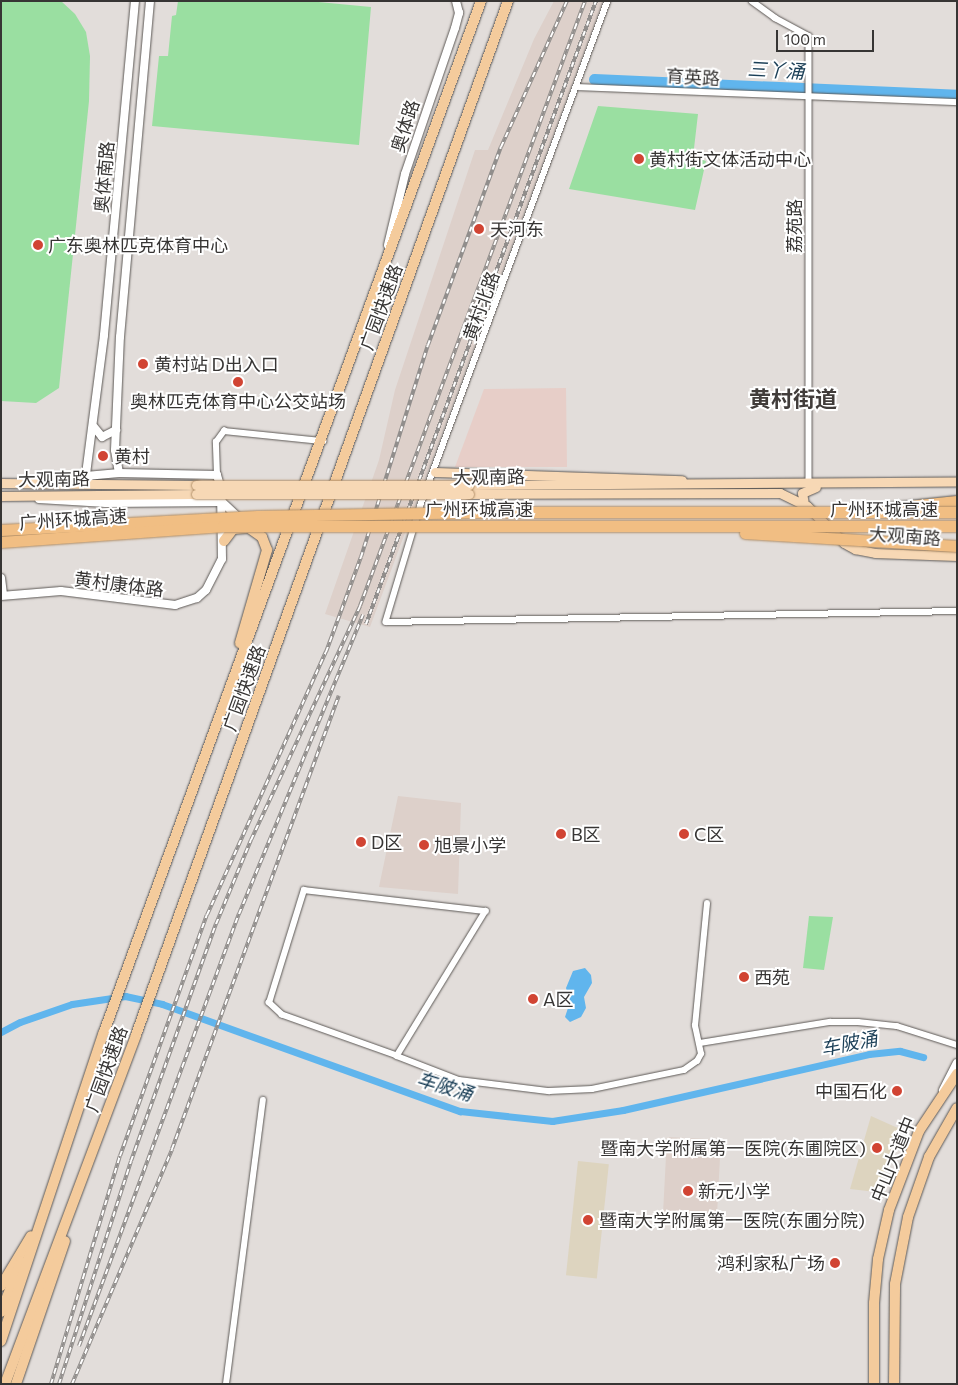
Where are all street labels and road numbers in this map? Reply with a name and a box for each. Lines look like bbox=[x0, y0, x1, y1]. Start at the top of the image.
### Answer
street label: 育英路 bbox=[665, 65, 721, 89]
street label: 奥体路 bbox=[386, 97, 424, 155]
street label: 奥体南路 bbox=[90, 140, 118, 214]
street label: 荔苑路 bbox=[783, 199, 805, 253]
street label: 广园快速路 bbox=[355, 261, 407, 353]
street label: 黄村北路 bbox=[459, 268, 503, 344]
street label: 大观南路 bbox=[453, 466, 525, 488]
street label: 大观南路 bbox=[18, 468, 90, 490]
street label: 广州环城高速 bbox=[425, 498, 533, 520]
street label: 广州环城高速 bbox=[830, 498, 938, 520]
street label: 广州环城高速 bbox=[18, 504, 128, 534]
street label: 大观南路 bbox=[868, 523, 942, 549]
street label: 黄村康体路 bbox=[73, 568, 165, 600]
street label: 广园快速路 bbox=[218, 642, 270, 734]
street label: 广园快速路 bbox=[80, 1023, 132, 1115]
street label: 中山大道中 bbox=[866, 1113, 920, 1205]

